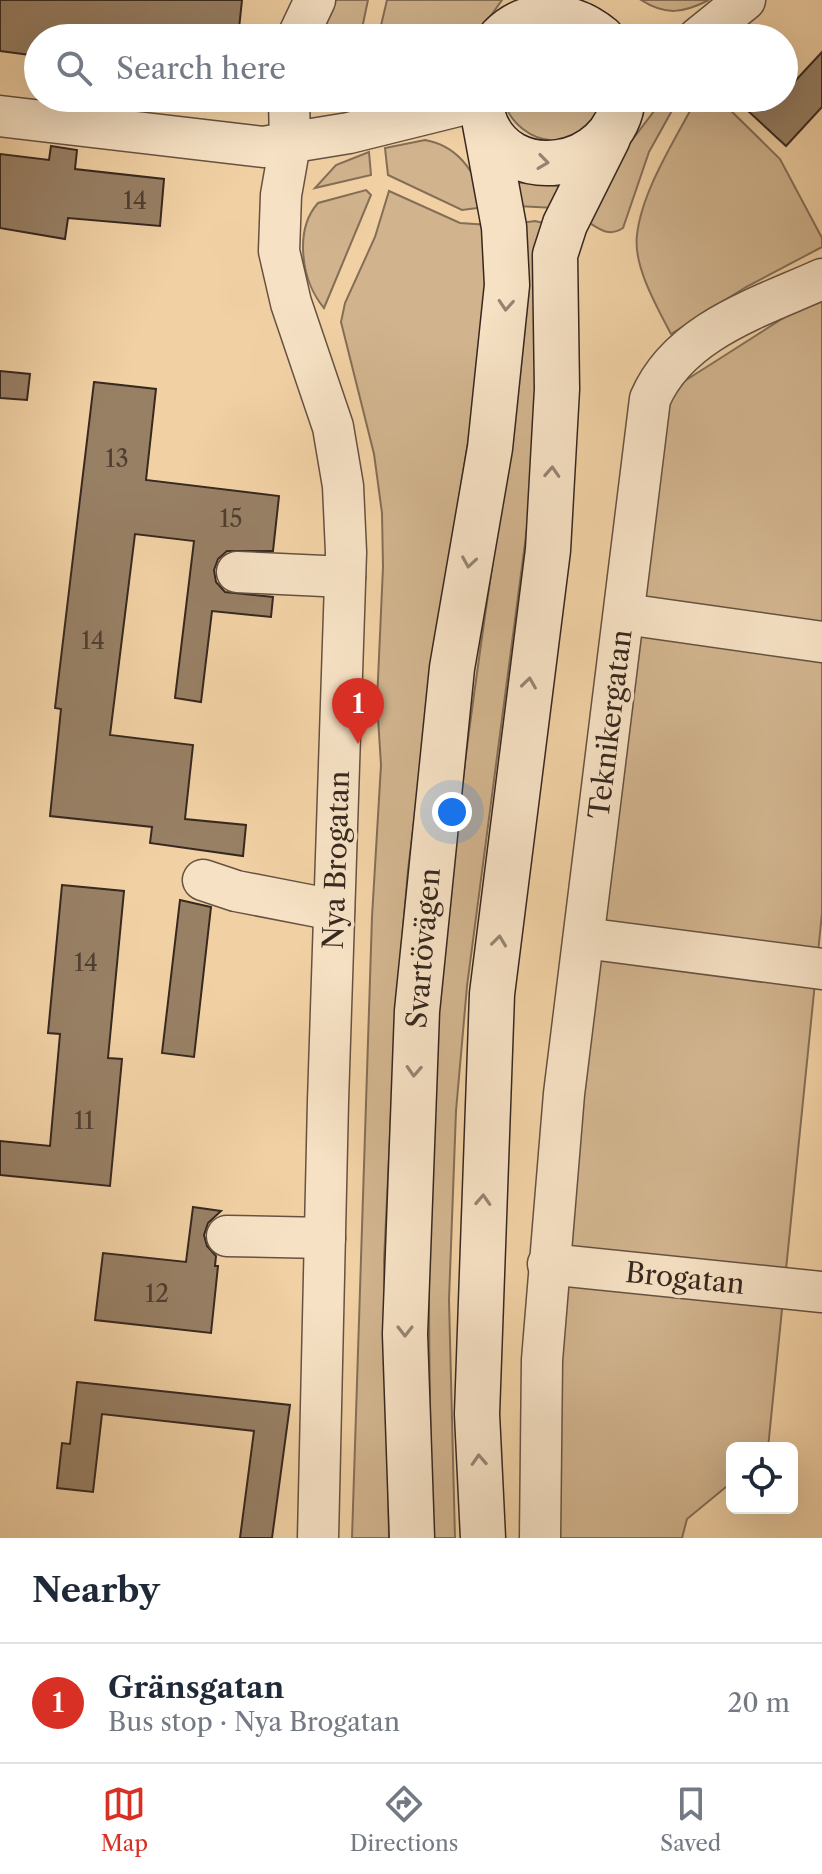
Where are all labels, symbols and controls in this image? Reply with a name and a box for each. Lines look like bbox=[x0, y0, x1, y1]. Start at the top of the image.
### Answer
search box bbox=[24, 24, 798, 112]
icon: search bbox=[52, 46, 96, 90]
text: Search here bbox=[116, 50, 286, 87]
one-way arrow bbox=[537, 153, 550, 170]
house number: 14 bbox=[123, 186, 147, 215]
one-way arrow bbox=[498, 299, 515, 312]
house number: 13 bbox=[105, 444, 129, 473]
one-way arrow bbox=[543, 465, 560, 478]
house number: 15 bbox=[219, 504, 243, 533]
one-way arrow bbox=[461, 556, 478, 569]
house number: 14 bbox=[81, 626, 105, 655]
street label: Teknikergatan bbox=[582, 627, 638, 821]
one-way arrow bbox=[520, 676, 537, 689]
pin: 1 bbox=[332, 678, 384, 744]
street label: Nya Brogatan bbox=[316, 770, 356, 950]
your location bbox=[432, 792, 472, 832]
street label: Svartövägen bbox=[399, 866, 447, 1030]
one-way arrow bbox=[490, 934, 507, 947]
house number: 14 bbox=[74, 948, 98, 977]
one-way arrow bbox=[405, 1065, 422, 1078]
house number: 11 bbox=[74, 1106, 94, 1135]
one-way arrow bbox=[474, 1193, 491, 1206]
street label: Brogatan bbox=[624, 1255, 746, 1301]
house number: 12 bbox=[145, 1279, 169, 1308]
one-way arrow bbox=[396, 1325, 414, 1338]
map controls bbox=[726, 1442, 798, 1514]
button: locate bbox=[726, 1442, 798, 1514]
one-way arrow bbox=[471, 1453, 488, 1466]
text: Nearby bbox=[32, 1569, 160, 1611]
text: Gränsgatan bbox=[108, 1669, 284, 1706]
text: 1 bbox=[52, 1687, 64, 1719]
text: 20 m bbox=[727, 1687, 790, 1719]
text: Bus stop · Nya Brogatan bbox=[108, 1706, 400, 1738]
tab: Map bbox=[101, 1782, 148, 1857]
tab: Directions bbox=[350, 1782, 458, 1857]
tab: Saved bbox=[660, 1782, 721, 1857]

